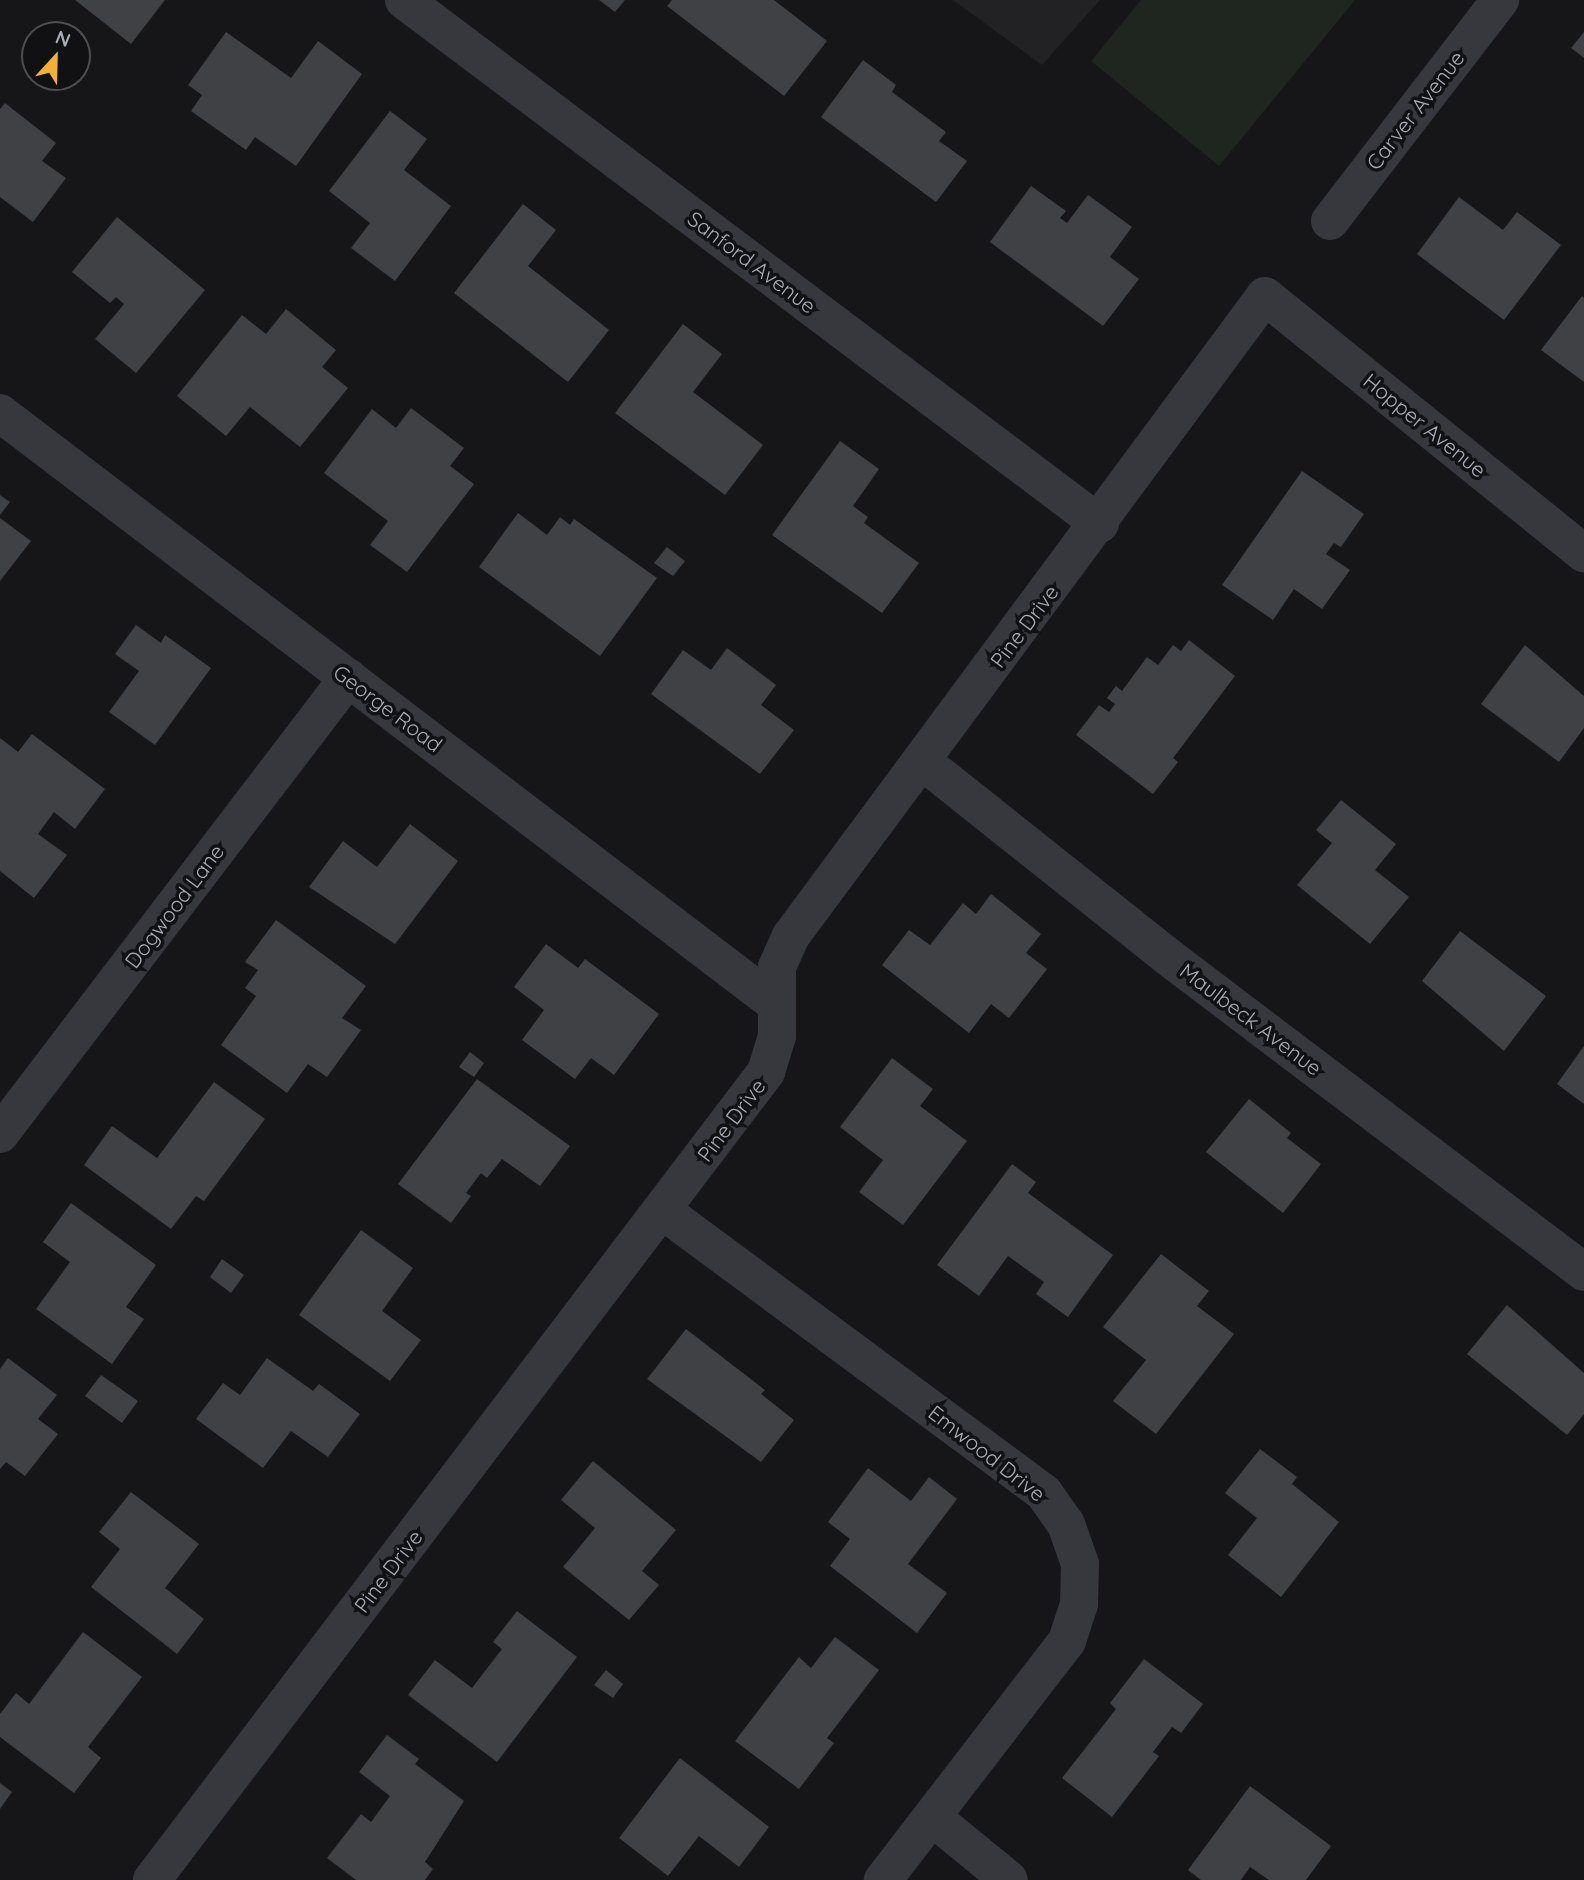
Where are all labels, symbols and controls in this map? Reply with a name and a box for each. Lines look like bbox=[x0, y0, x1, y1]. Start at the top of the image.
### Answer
north arrow bbox=[21, 21, 91, 91]
text: N bbox=[52, 25, 74, 52]
street label: Carver Avenue bbox=[1361, 45, 1469, 175]
street label: Sanford Avenue bbox=[683, 206, 821, 318]
street label: Hopper Avenue bbox=[1358, 368, 1492, 482]
street label: Pine Drive bbox=[985, 580, 1063, 672]
street label: George Road bbox=[329, 659, 447, 757]
street label: Dogwood Lane bbox=[119, 839, 229, 973]
street label: Maulbeck Avenue bbox=[1175, 958, 1327, 1080]
street label: Pine Drive bbox=[692, 1074, 770, 1166]
street label: Emwood Drive bbox=[924, 1400, 1050, 1506]
street label: Pine Drive bbox=[349, 1525, 427, 1617]

